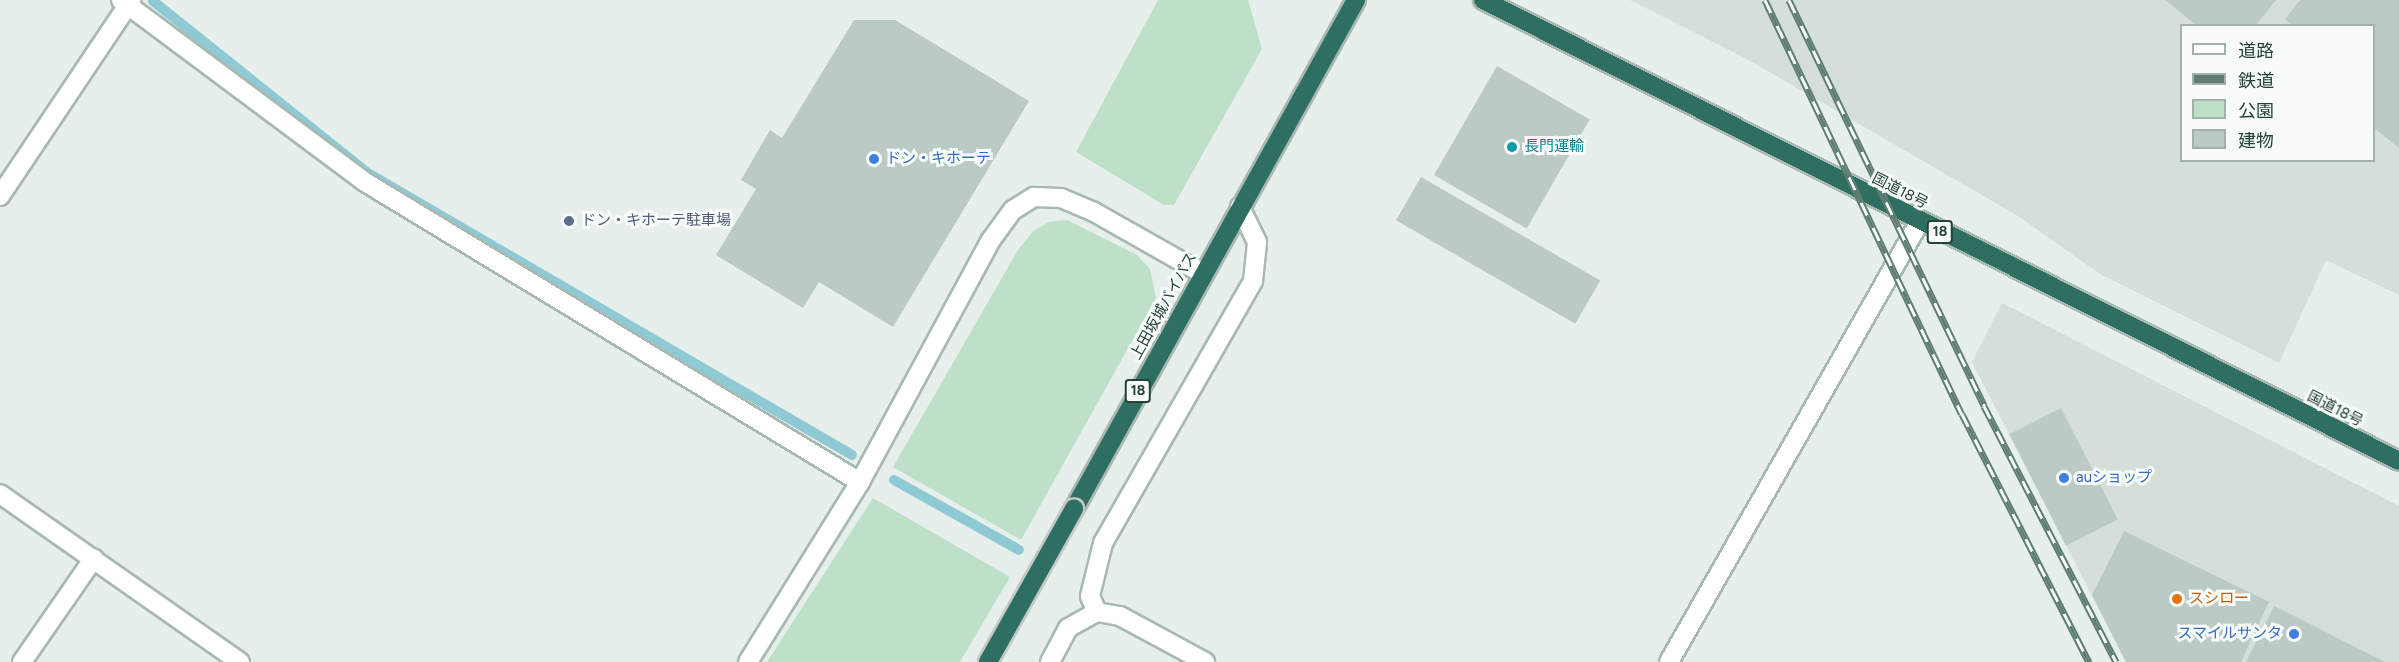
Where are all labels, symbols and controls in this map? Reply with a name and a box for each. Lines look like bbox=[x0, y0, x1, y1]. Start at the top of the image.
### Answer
legend bbox=[2180, 24, 2375, 162]
text: 道路 bbox=[2238, 40, 2274, 62]
text: 鉄道 bbox=[2238, 70, 2274, 92]
text: 公園 bbox=[2238, 100, 2274, 122]
text: 建物 bbox=[2238, 130, 2274, 152]
place label: 長門運輸 bbox=[1524, 138, 1584, 156]
marker: 長門運輸 bbox=[1505, 140, 1519, 154]
place label: ドン・キホーテ bbox=[886, 150, 991, 168]
marker: ドン・キホーテ bbox=[867, 152, 881, 166]
street label: 国道18号 bbox=[1869, 169, 1931, 213]
place label: ドン・キホーテ駐車場 bbox=[581, 212, 731, 230]
marker: ドン・キホーテ駐車場 bbox=[562, 214, 576, 228]
road number: 18 bbox=[1926, 221, 1954, 243]
street label: 上田坂城バイパス bbox=[1127, 249, 1201, 363]
road number: 18 bbox=[1124, 380, 1152, 402]
street label: 国道18号 bbox=[2304, 387, 2366, 431]
place label: auショップ bbox=[2076, 469, 2152, 487]
marker: auショップ bbox=[2057, 471, 2071, 485]
place label: スシロー bbox=[2189, 590, 2249, 608]
marker: スシロー bbox=[2170, 592, 2184, 606]
place label: スマイルサンタ bbox=[2177, 625, 2282, 643]
marker: スマイルサンタ bbox=[2287, 627, 2301, 641]

